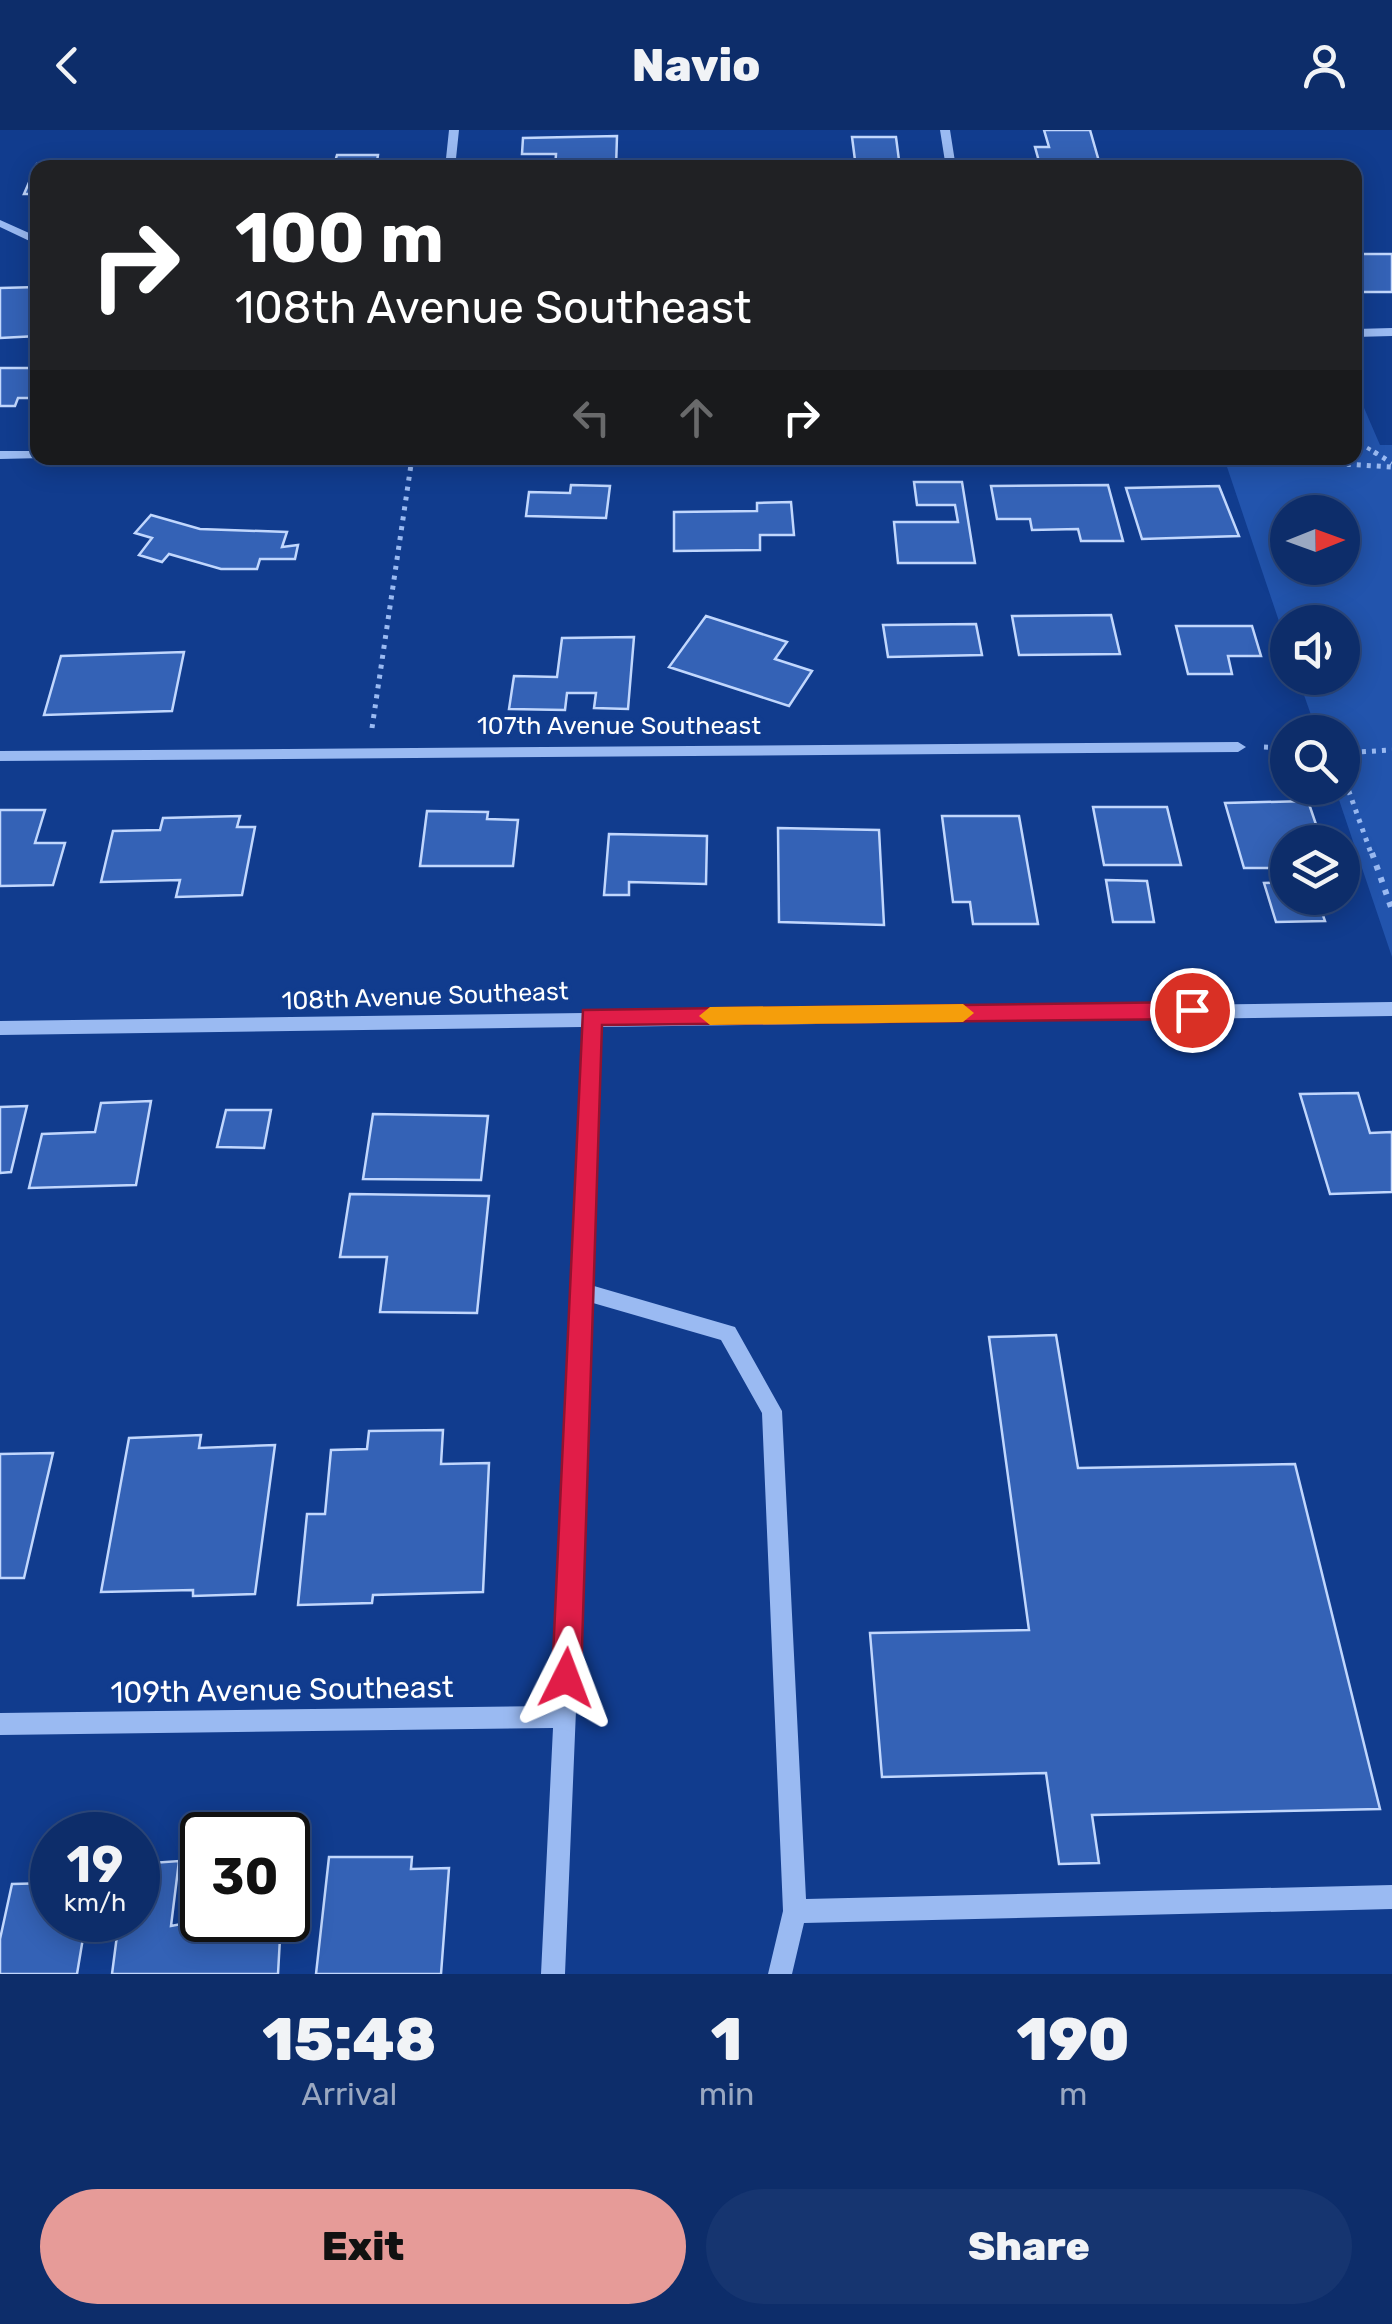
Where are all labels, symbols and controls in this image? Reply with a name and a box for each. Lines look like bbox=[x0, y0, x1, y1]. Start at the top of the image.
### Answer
icon: back bbox=[40, 38, 95, 93]
icon: person bbox=[1297, 38, 1352, 93]
text: Navio bbox=[632, 39, 760, 92]
text: 100 m bbox=[235, 197, 444, 280]
icon: right bbox=[70, 200, 200, 330]
text: 108th Avenue Southeast bbox=[235, 281, 751, 334]
icon: left bbox=[564, 390, 619, 445]
icon: ahead bbox=[669, 390, 724, 445]
icon: right bbox=[774, 390, 829, 445]
north arrow bbox=[1270, 495, 1360, 585]
map controls bbox=[1270, 495, 1360, 915]
button: sound bbox=[1270, 605, 1360, 695]
street label: 107th Avenue Southeast bbox=[477, 711, 761, 740]
button: search bbox=[1270, 715, 1360, 805]
button: layers bbox=[1270, 825, 1360, 915]
pin bbox=[1150, 968, 1235, 1053]
street label: 108th Avenue Southeast bbox=[281, 976, 569, 1015]
icon: arrive bbox=[1165, 983, 1220, 1038]
position arrow bbox=[514, 1626, 618, 1730]
street label: 109th Avenue Southeast bbox=[110, 1669, 454, 1711]
speed limit sign: 30 bbox=[180, 1812, 310, 1942]
text: 19 bbox=[67, 1835, 123, 1895]
text: km/h bbox=[64, 1888, 126, 1917]
text: 15:48 bbox=[262, 2004, 437, 2075]
text: 1 bbox=[711, 2004, 742, 2075]
text: 190 bbox=[1017, 2004, 1130, 2075]
text: Arrival bbox=[301, 2075, 397, 2113]
text: min bbox=[699, 2075, 754, 2113]
text: m bbox=[1059, 2075, 1087, 2113]
button: Exit bbox=[40, 2189, 686, 2304]
button: Share bbox=[706, 2189, 1352, 2304]

